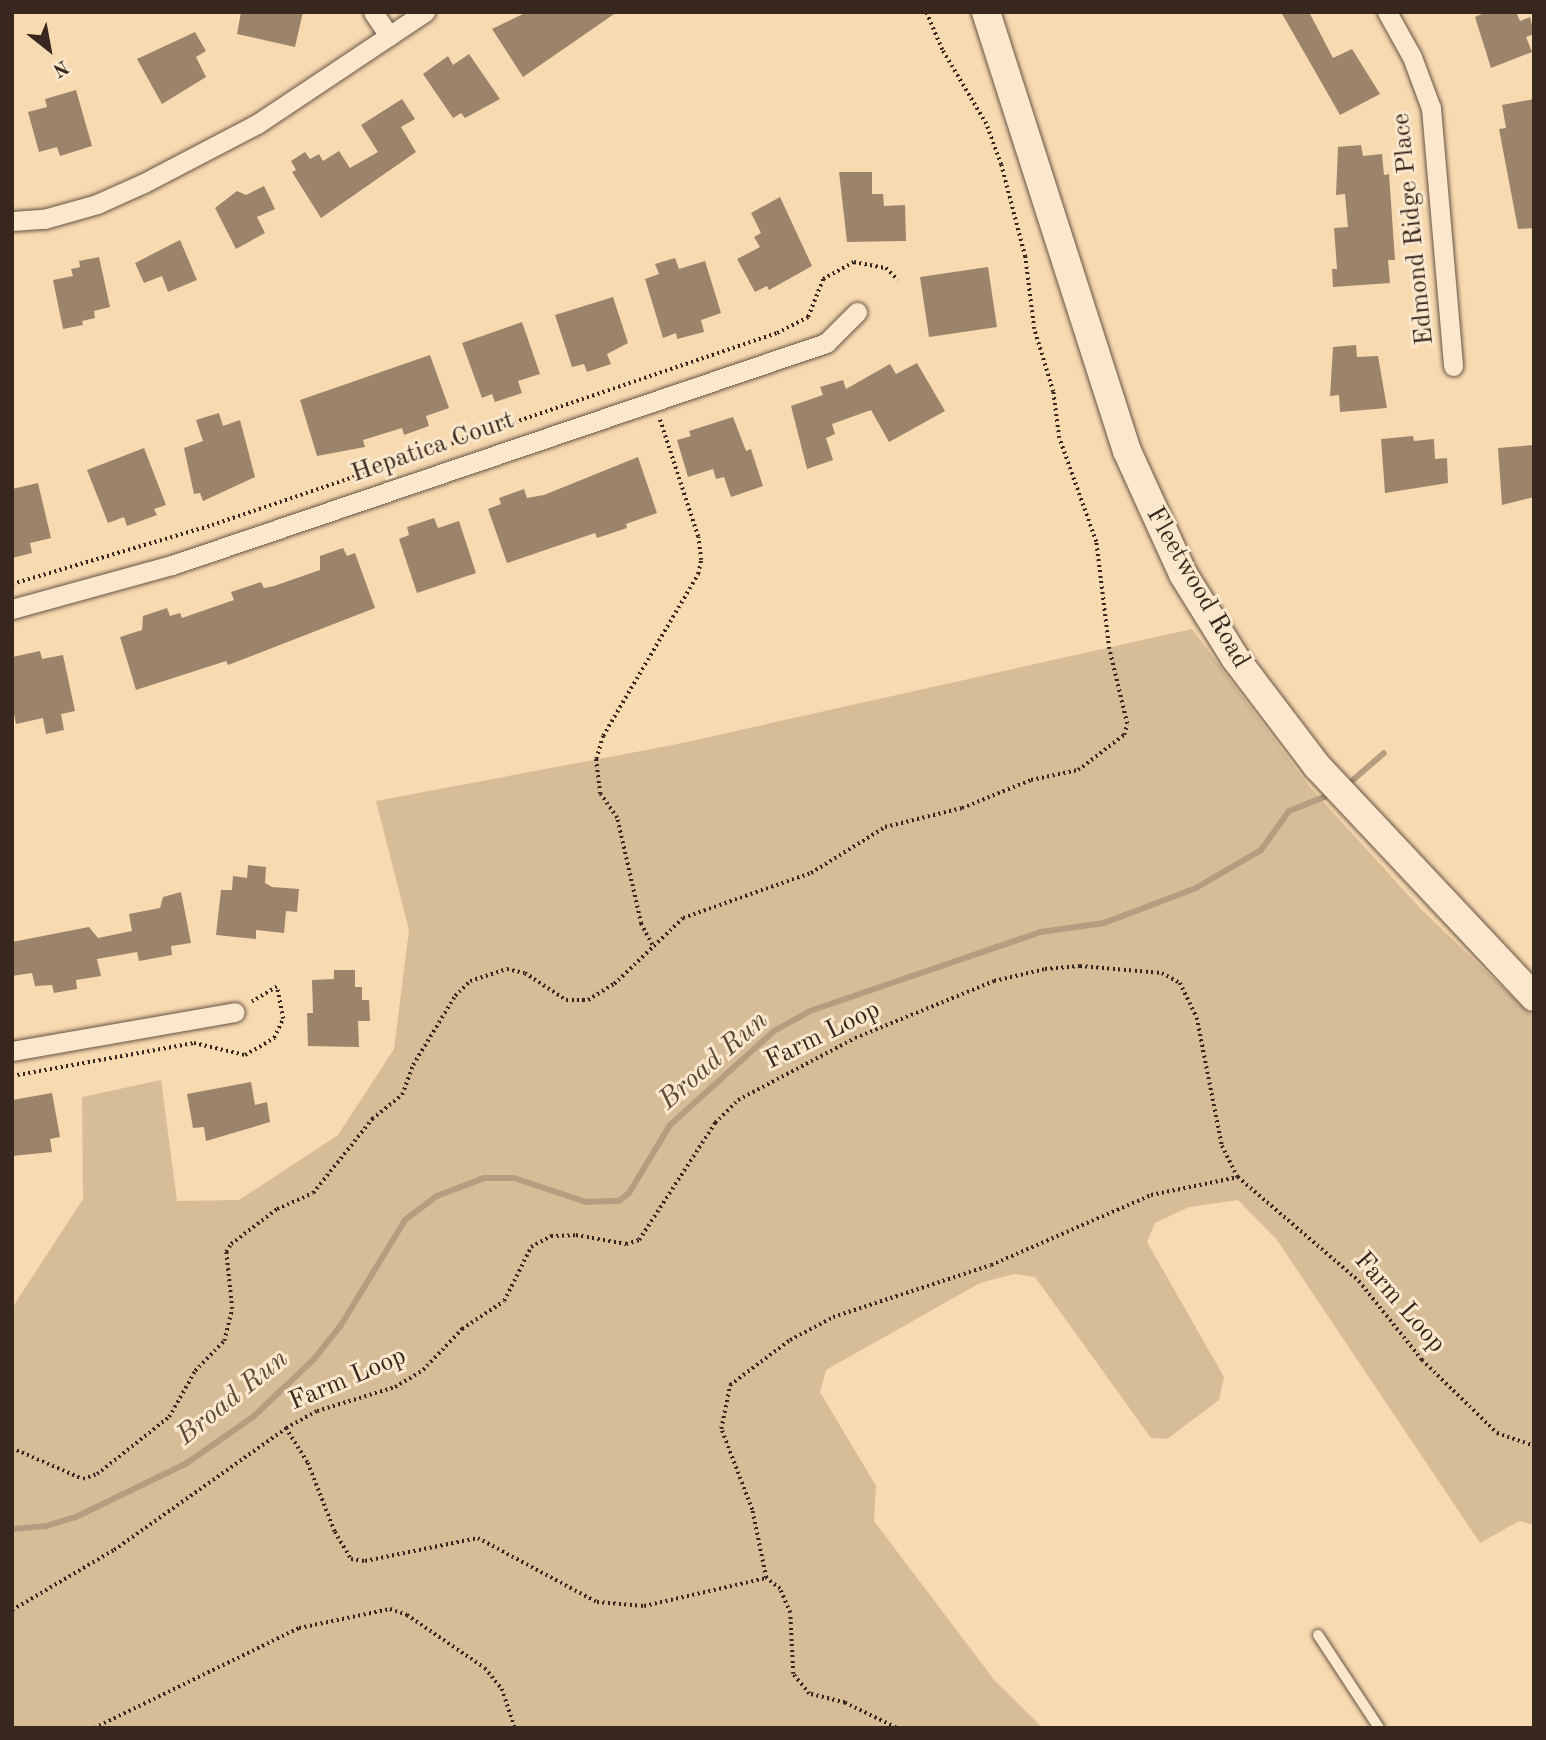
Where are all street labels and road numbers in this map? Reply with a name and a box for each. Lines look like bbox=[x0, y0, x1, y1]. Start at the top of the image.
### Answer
street label: Edmond Ridge Place bbox=[1386, 111, 1442, 347]
street label: Hepatica Court bbox=[347, 406, 519, 490]
street label: Fleetwood Road bbox=[1138, 502, 1256, 674]
street label: Farm Loop bbox=[760, 995, 886, 1077]
street label: Farm Loop bbox=[1347, 1246, 1451, 1360]
street label: Farm Loop bbox=[285, 1341, 411, 1419]

